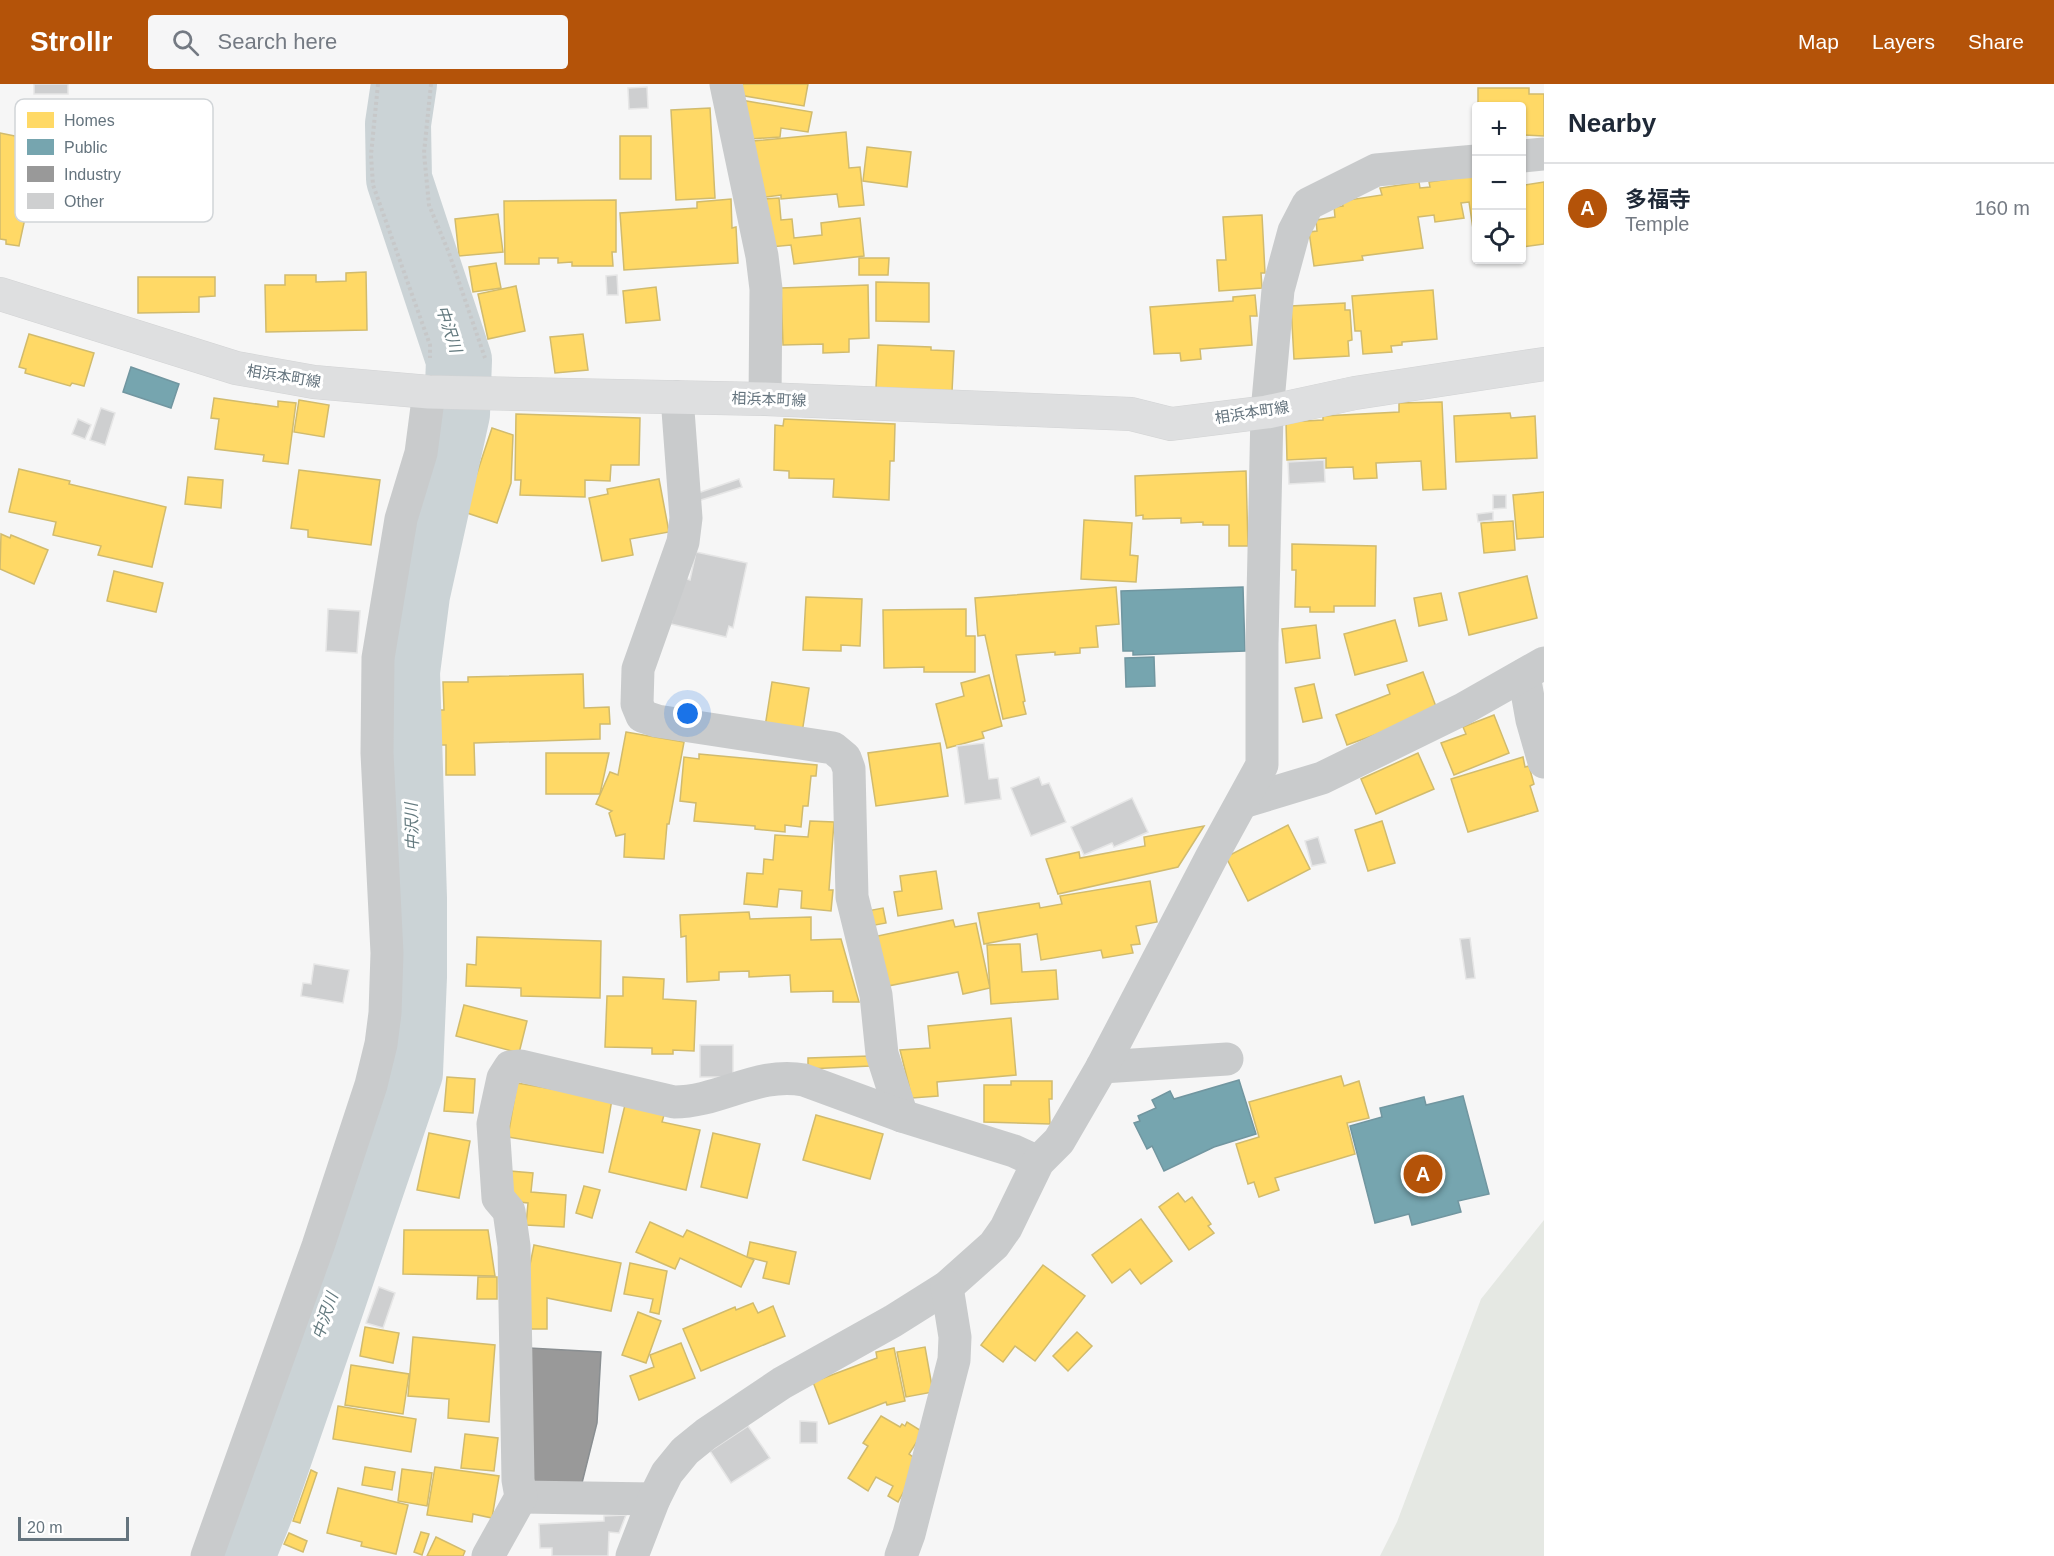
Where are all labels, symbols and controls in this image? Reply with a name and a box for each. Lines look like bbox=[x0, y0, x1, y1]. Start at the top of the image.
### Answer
search box bbox=[148, 15, 568, 69]
text: Strollr bbox=[30, 26, 112, 57]
icon: search bbox=[169, 26, 202, 59]
text: Search here bbox=[217, 29, 337, 54]
text: Map bbox=[1798, 30, 1839, 53]
text: Layers bbox=[1872, 30, 1935, 53]
text: Share bbox=[1968, 30, 2024, 53]
legend bbox=[15, 99, 213, 222]
map controls bbox=[1472, 102, 1526, 264]
button: + bbox=[1472, 102, 1526, 156]
text: Nearby bbox=[1568, 108, 1656, 138]
text: Homes bbox=[64, 112, 115, 129]
text: Public bbox=[64, 139, 108, 156]
button: − bbox=[1472, 156, 1526, 210]
text: Industry bbox=[64, 166, 121, 183]
text: 多福寺 bbox=[1625, 187, 1691, 212]
text: Other bbox=[64, 193, 105, 210]
text: A bbox=[1580, 197, 1595, 219]
text: 160 m bbox=[1974, 197, 2030, 219]
button: locate bbox=[1472, 210, 1526, 264]
text: Temple bbox=[1625, 213, 1689, 235]
water label: 中沢川 bbox=[433, 304, 465, 356]
street label: 相浜本町線 bbox=[246, 362, 322, 390]
street label: 相浜本町線 bbox=[731, 389, 807, 409]
street label: 相浜本町線 bbox=[1214, 398, 1290, 426]
your location bbox=[673, 699, 702, 728]
water label: 中沢川 bbox=[403, 801, 421, 851]
pin: A bbox=[1404, 1152, 1442, 1196]
water label: 中沢川 bbox=[309, 1289, 341, 1341]
scale bar bbox=[18, 1514, 129, 1542]
text: 20 m bbox=[27, 1519, 63, 1536]

